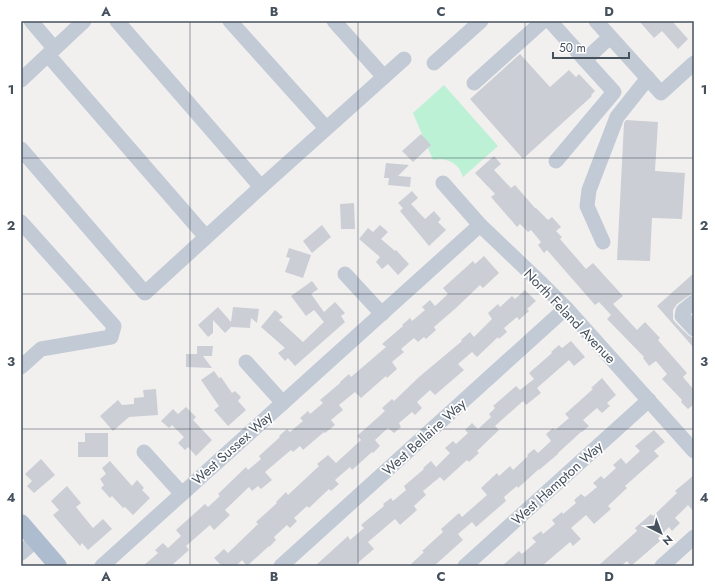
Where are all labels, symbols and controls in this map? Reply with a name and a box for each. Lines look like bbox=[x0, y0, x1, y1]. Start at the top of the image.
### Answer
text: A bbox=[100, 2, 111, 21]
text: B bbox=[270, 2, 279, 21]
text: C bbox=[436, 2, 446, 21]
text: D bbox=[604, 2, 614, 21]
scale bar bbox=[553, 34, 629, 60]
text: 50 m bbox=[559, 39, 586, 57]
text: 1 bbox=[8, 80, 14, 99]
text: 1 bbox=[701, 80, 707, 99]
text: 2 bbox=[7, 216, 15, 235]
text: 2 bbox=[700, 216, 708, 235]
street label: North Feland Avenue bbox=[519, 264, 621, 368]
text: 3 bbox=[7, 352, 15, 371]
text: 3 bbox=[700, 352, 708, 371]
street label: West Bellaire Way bbox=[378, 393, 471, 480]
street label: West Sussex Way bbox=[187, 406, 277, 489]
street label: West Hampton Way bbox=[507, 436, 608, 529]
text: 4 bbox=[6, 488, 16, 507]
text: 4 bbox=[699, 488, 709, 507]
north arrow bbox=[641, 513, 681, 553]
text: N bbox=[659, 532, 676, 549]
text: A bbox=[100, 567, 111, 586]
text: B bbox=[270, 567, 279, 586]
text: C bbox=[436, 567, 446, 586]
text: D bbox=[604, 567, 614, 586]

